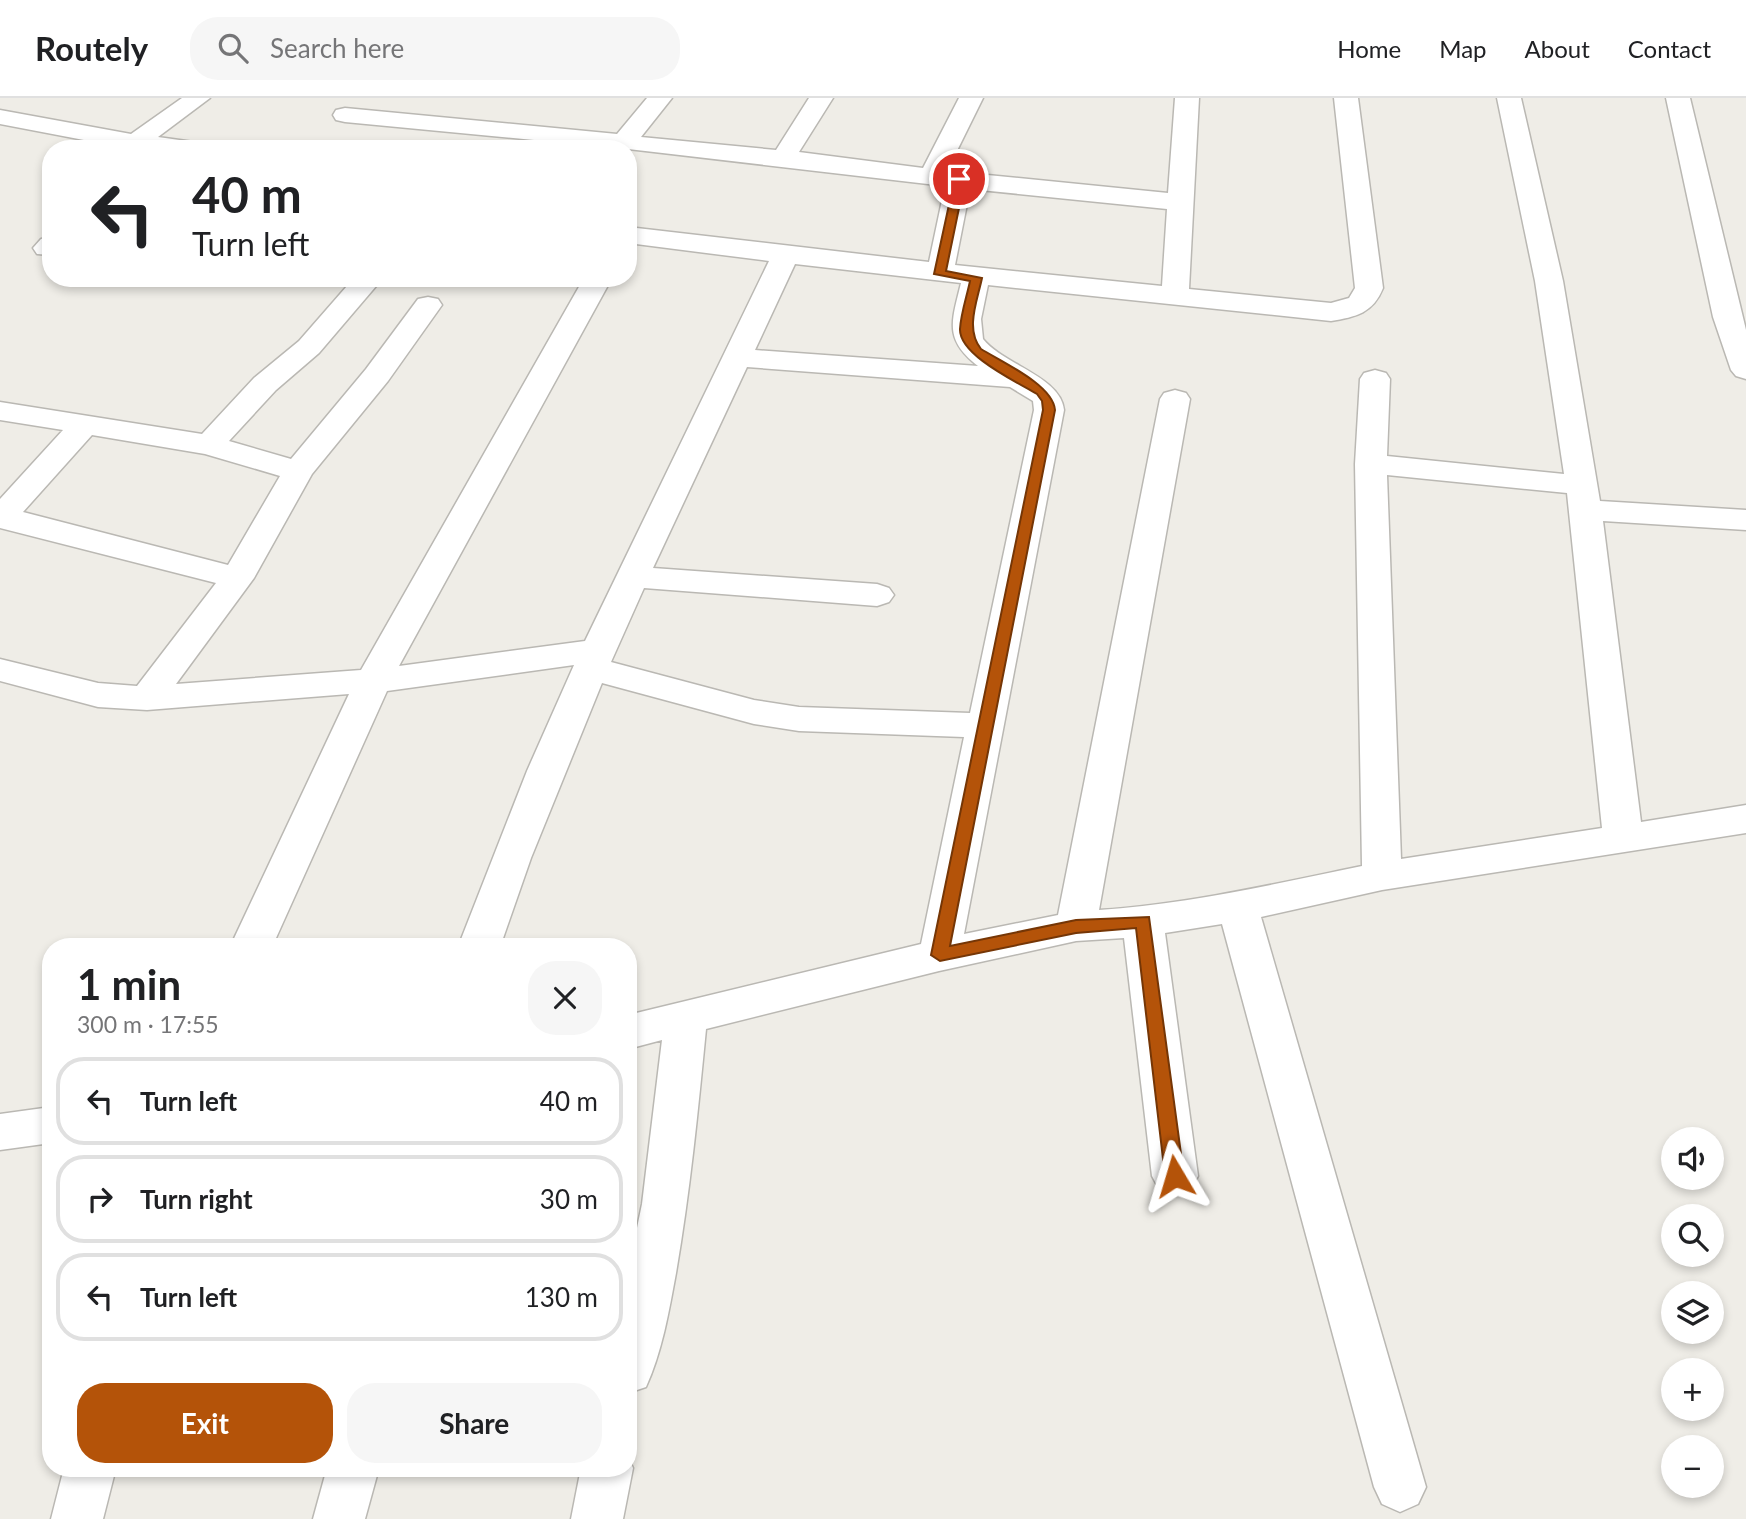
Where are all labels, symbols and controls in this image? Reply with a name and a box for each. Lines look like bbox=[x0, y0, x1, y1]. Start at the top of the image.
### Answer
search box bbox=[190, 17, 680, 80]
text: Routely bbox=[35, 28, 148, 68]
icon: search bbox=[214, 29, 252, 67]
text: Search here bbox=[270, 32, 404, 64]
text: Home bbox=[1337, 34, 1401, 63]
text: Map bbox=[1439, 34, 1487, 63]
text: About bbox=[1525, 34, 1590, 63]
text: Contact bbox=[1628, 34, 1711, 63]
pin bbox=[929, 149, 989, 209]
icon: arrive bbox=[940, 160, 978, 198]
text: 40 m bbox=[192, 165, 302, 223]
icon: left bbox=[77, 168, 168, 259]
text: Turn left bbox=[192, 224, 309, 263]
text: 1 min bbox=[77, 959, 181, 1009]
button: close bbox=[528, 961, 602, 1035]
text: 300 m · 17:55 bbox=[77, 1010, 219, 1038]
icon: left bbox=[81, 1082, 119, 1120]
text: Turn left bbox=[140, 1085, 237, 1117]
text: 40 m bbox=[540, 1085, 598, 1117]
map controls bbox=[1661, 1127, 1724, 1498]
button: sound bbox=[1661, 1127, 1724, 1190]
position arrow bbox=[1138, 1139, 1212, 1213]
icon: right bbox=[81, 1180, 119, 1218]
text: Turn right bbox=[140, 1183, 253, 1215]
text: 30 m bbox=[540, 1183, 598, 1215]
button: search bbox=[1661, 1204, 1724, 1267]
icon: left bbox=[81, 1278, 119, 1316]
text: Turn left bbox=[140, 1281, 237, 1313]
text: 130 m bbox=[525, 1281, 598, 1313]
button: layers bbox=[1661, 1281, 1724, 1344]
button: + bbox=[1661, 1358, 1724, 1421]
button: Exit bbox=[77, 1383, 333, 1463]
button: Share bbox=[347, 1383, 602, 1463]
button: − bbox=[1661, 1435, 1724, 1498]

